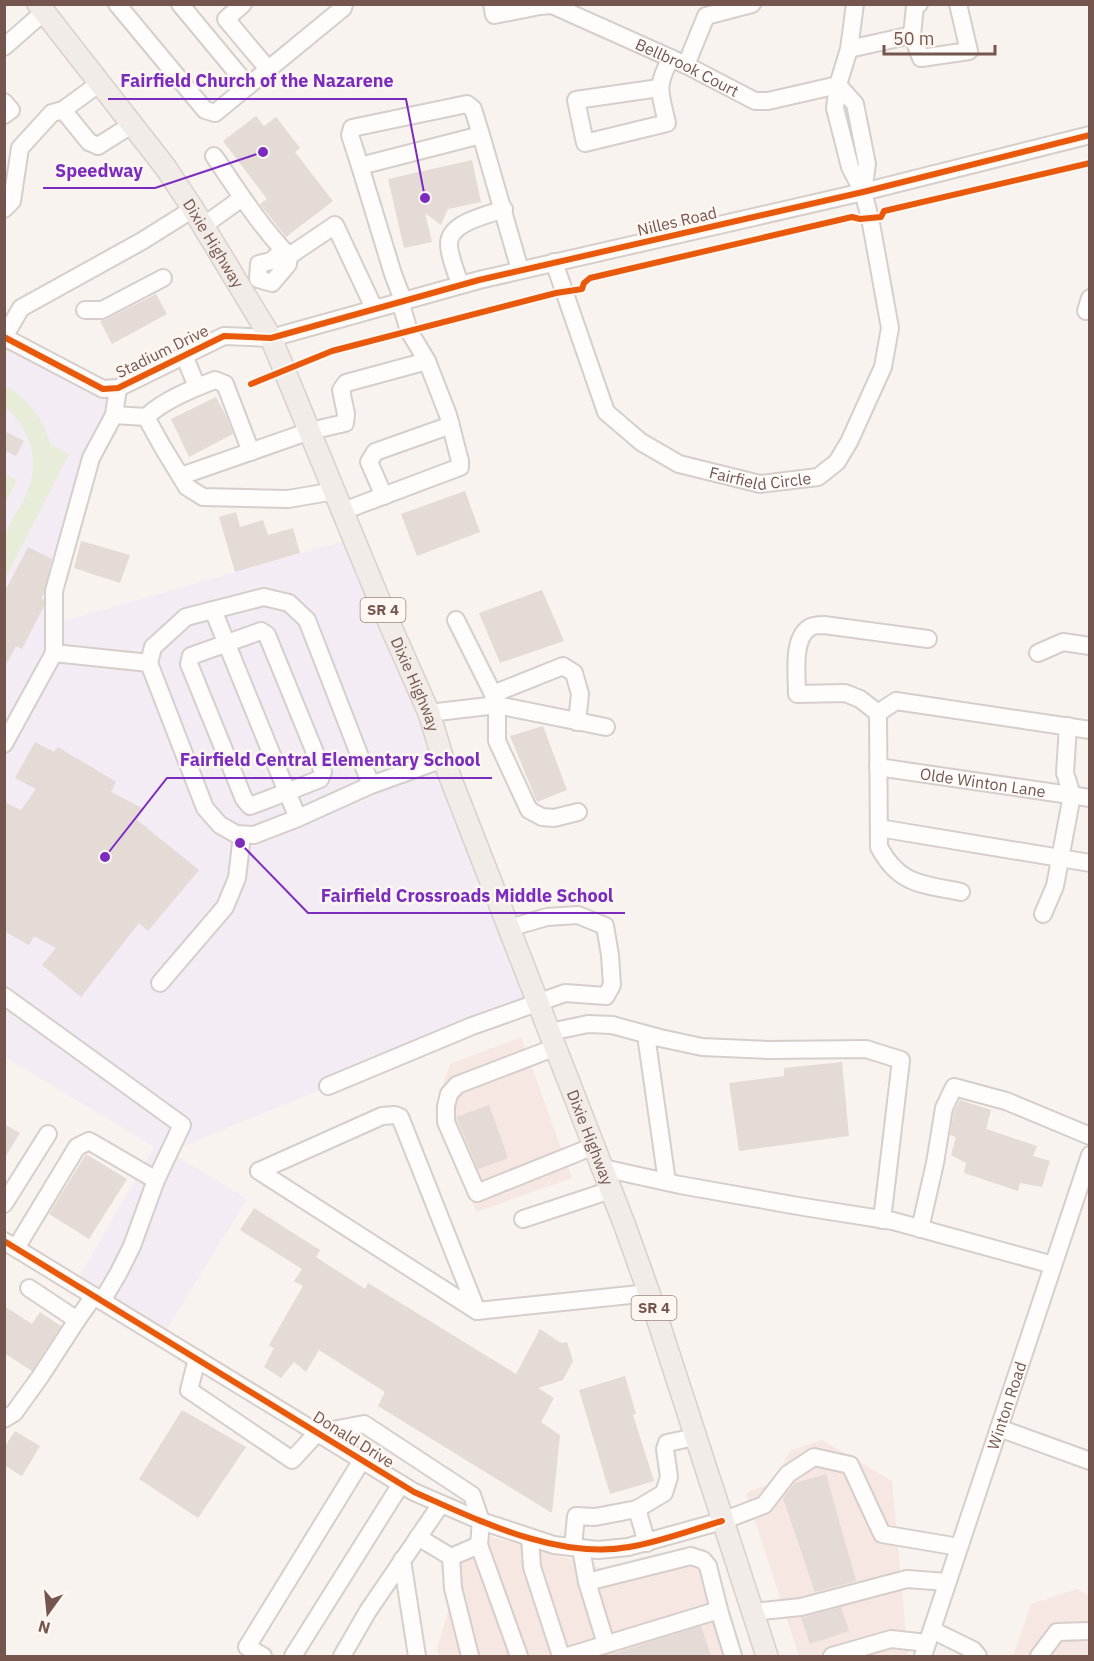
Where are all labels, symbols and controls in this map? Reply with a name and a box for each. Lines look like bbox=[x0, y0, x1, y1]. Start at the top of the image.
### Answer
scale bar bbox=[884, 18, 995, 56]
text: 50 m bbox=[893, 27, 935, 50]
street label: Bellbrook Court bbox=[632, 34, 742, 101]
callout: Fairfield Church of the Nazarene bbox=[108, 63, 406, 99]
text: Fairfield Church of the Nazarene bbox=[120, 69, 394, 92]
callout: Speedway bbox=[43, 152, 155, 188]
text: Speedway bbox=[55, 159, 143, 182]
street label: Dixie Highway bbox=[179, 195, 248, 291]
street label: Nilles Road bbox=[635, 202, 719, 240]
street label: Stadium Drive bbox=[112, 320, 212, 382]
street label: Fairfield Circle bbox=[707, 462, 812, 494]
road number: SR 4 bbox=[360, 598, 406, 622]
street label: Dixie Highway bbox=[387, 634, 444, 734]
callout: Fairfield Central Elementary School bbox=[167, 742, 492, 778]
text: Fairfield Central Elementary School bbox=[180, 748, 481, 771]
street label: Olde Winton Lane bbox=[919, 763, 1047, 801]
callout: Fairfield Crossroads Middle School bbox=[308, 877, 625, 913]
text: Fairfield Crossroads Middle School bbox=[321, 884, 614, 907]
street label: Dixie Highway bbox=[563, 1087, 618, 1188]
road number: SR 4 bbox=[632, 1296, 676, 1320]
street label: Winton Road bbox=[983, 1359, 1030, 1452]
street label: Donald Drive bbox=[310, 1406, 398, 1472]
north arrow bbox=[18, 1583, 78, 1643]
text: N bbox=[36, 1616, 52, 1639]

